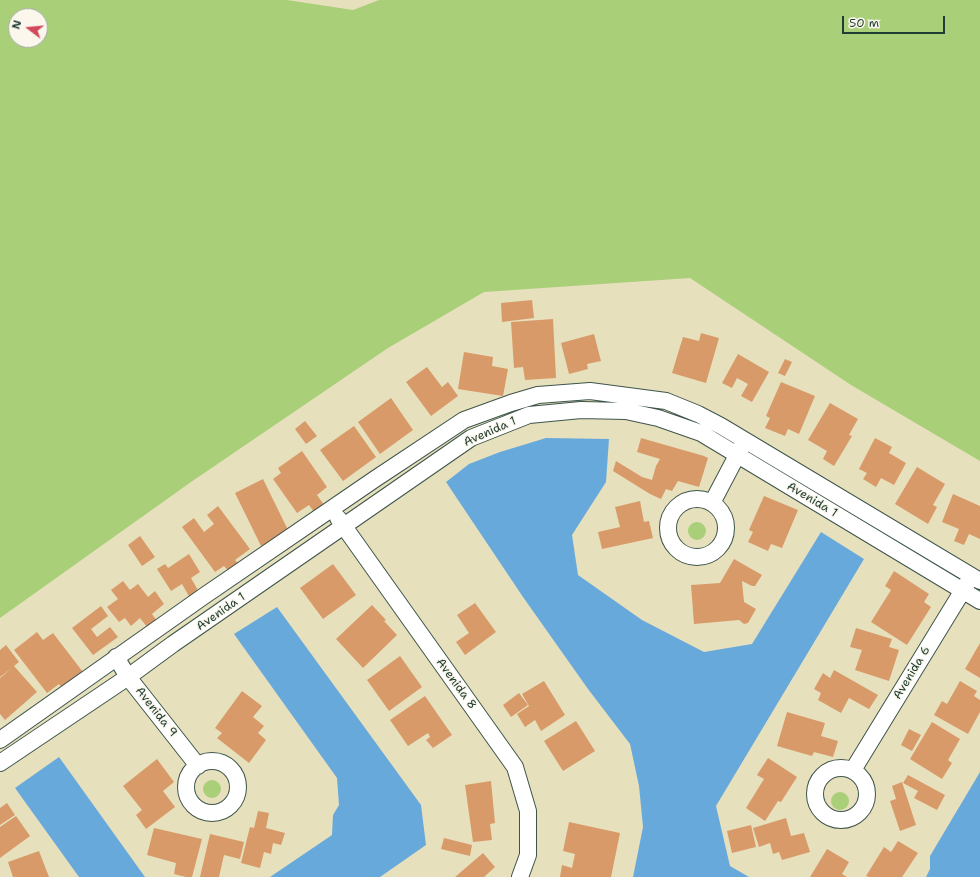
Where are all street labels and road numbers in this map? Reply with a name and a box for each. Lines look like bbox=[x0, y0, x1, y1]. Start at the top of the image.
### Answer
street label: Avenida 1 bbox=[461, 414, 519, 450]
street label: Avenida 1 bbox=[784, 479, 840, 521]
street label: Avenida 1 bbox=[194, 590, 248, 634]
street label: Avenida 6 bbox=[891, 644, 933, 702]
street label: Avenida 8 bbox=[433, 656, 479, 712]
street label: Avenida 9 bbox=[132, 684, 180, 740]

